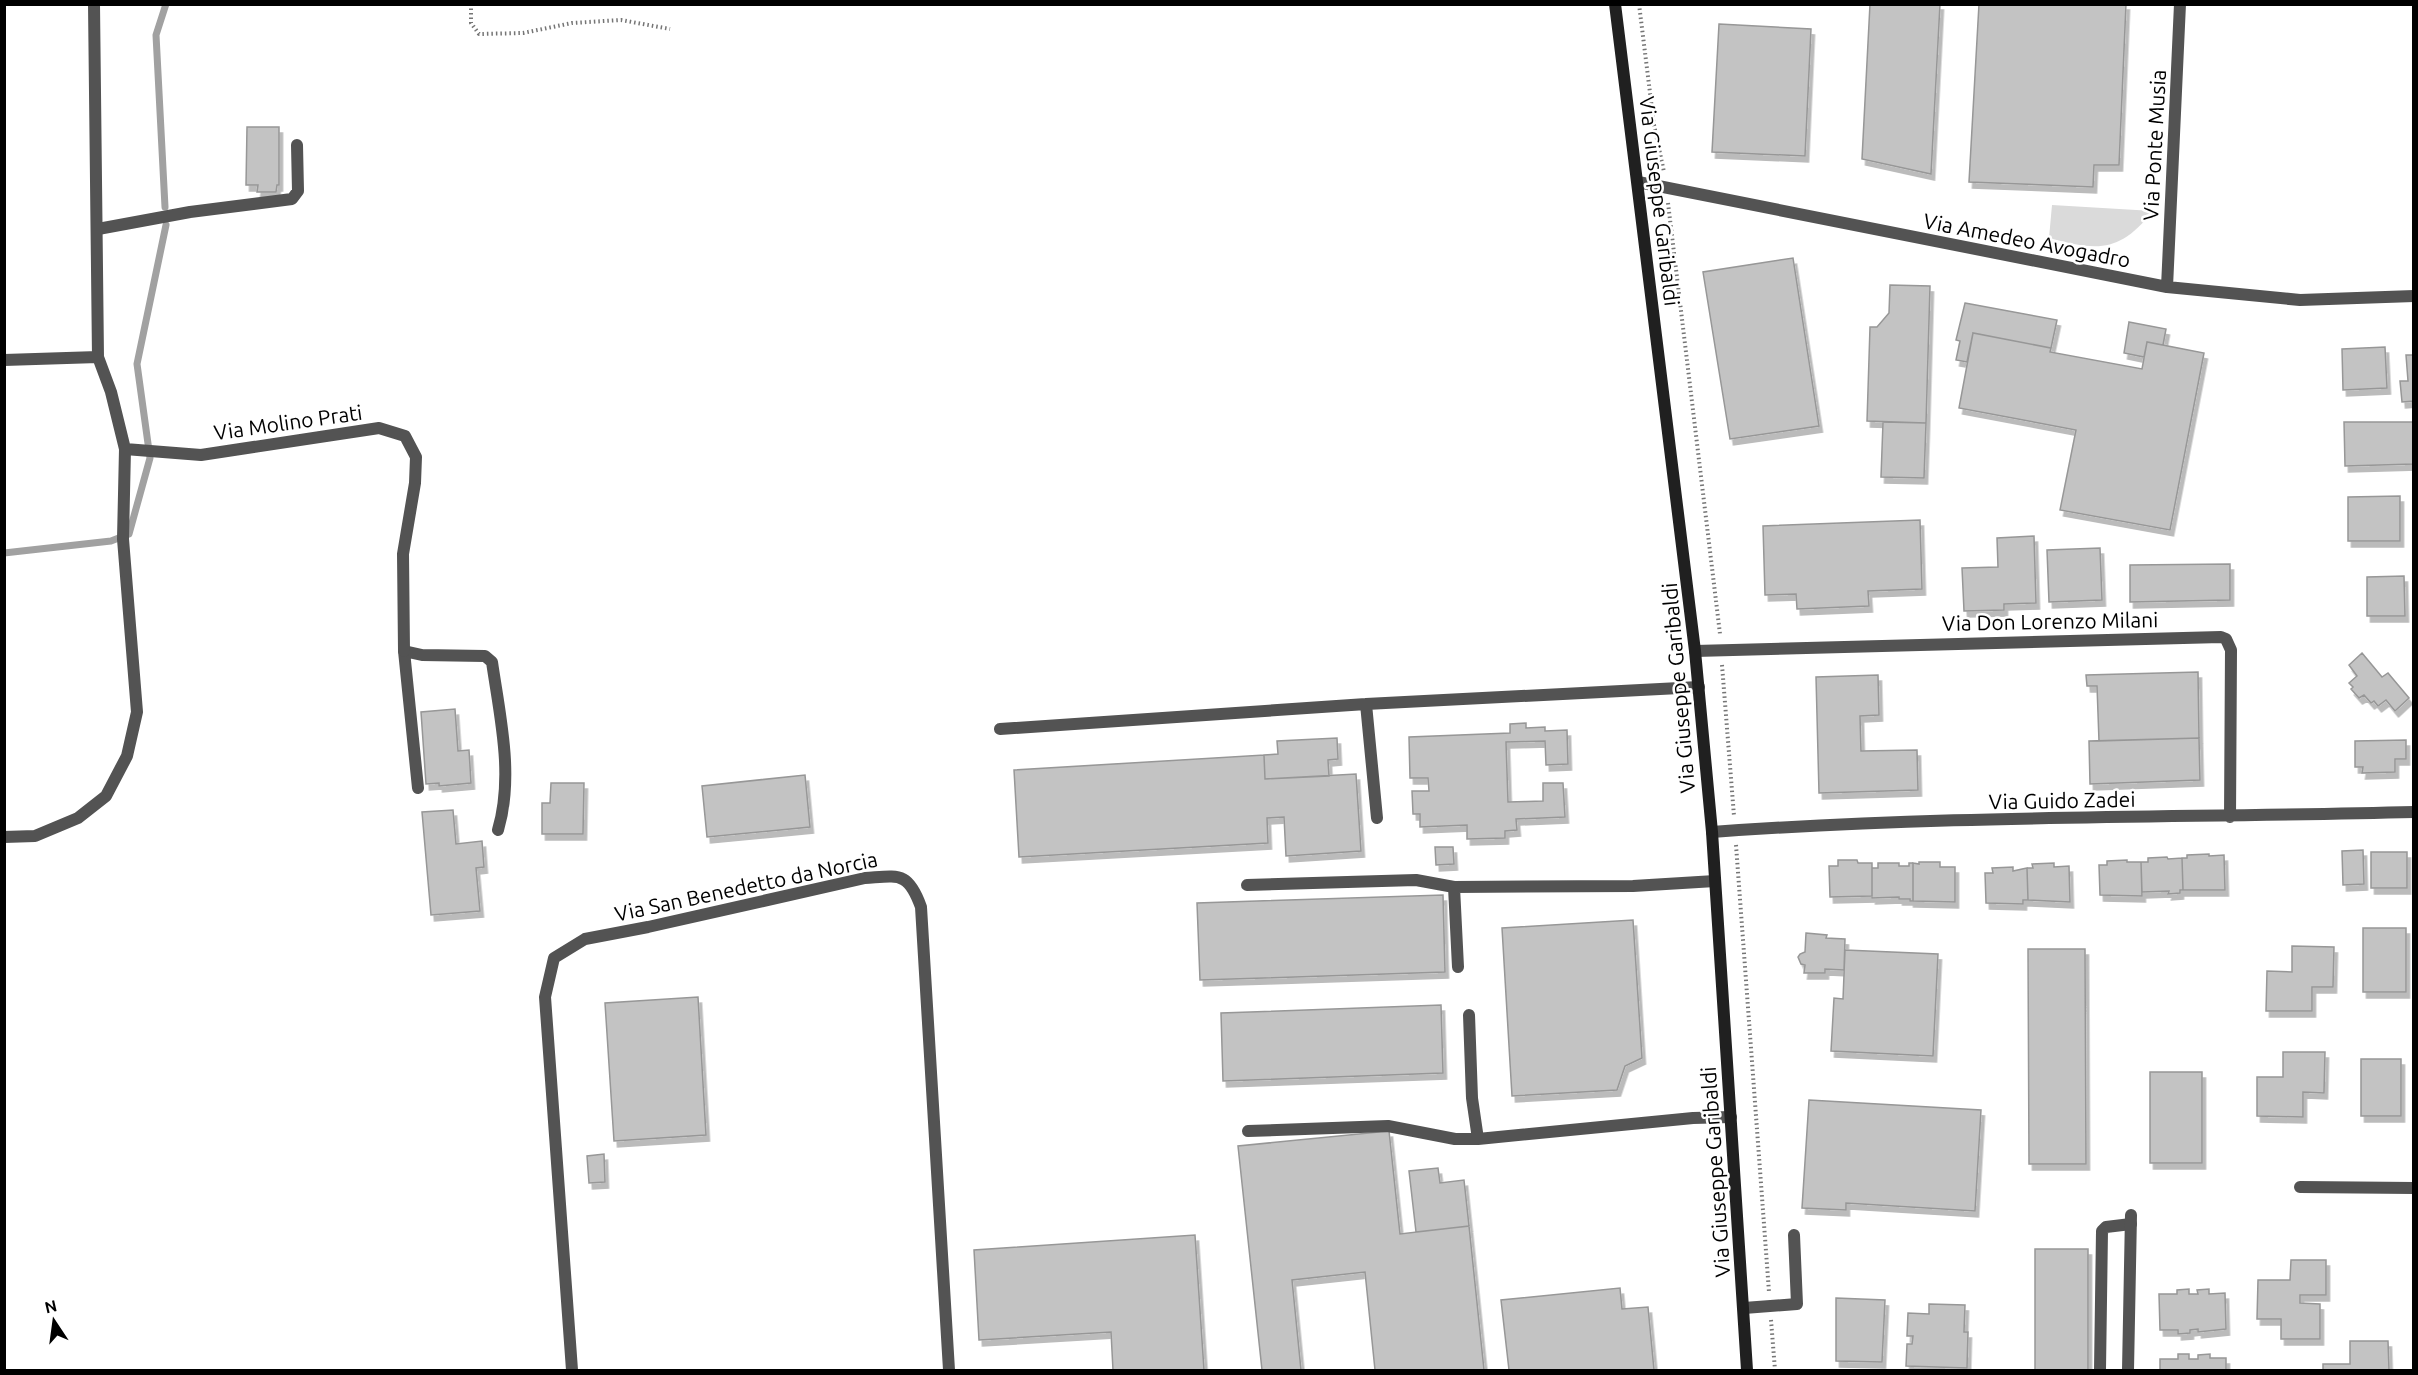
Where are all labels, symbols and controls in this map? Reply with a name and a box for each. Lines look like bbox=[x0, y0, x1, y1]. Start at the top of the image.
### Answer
street label: Via Ponte Musia bbox=[2138, 69, 2170, 221]
street label: Via Giuseppe Garibaldi bbox=[1635, 95, 1685, 307]
street label: Via Amedeo Avogadro bbox=[1921, 208, 2133, 272]
street label: Via Molino Prati bbox=[212, 400, 364, 444]
street label: Via Giuseppe Garibaldi bbox=[1657, 582, 1699, 794]
street label: Via Don Lorenzo Milani bbox=[1942, 607, 2158, 635]
street label: Via Guido Zadei bbox=[1988, 787, 2136, 813]
street label: Via San Benedetto da Norcia bbox=[612, 846, 880, 926]
street label: Via Giuseppe Garibaldi bbox=[1696, 1066, 1734, 1278]
north arrow bbox=[24, 1291, 84, 1351]
text: N bbox=[43, 1296, 58, 1316]

